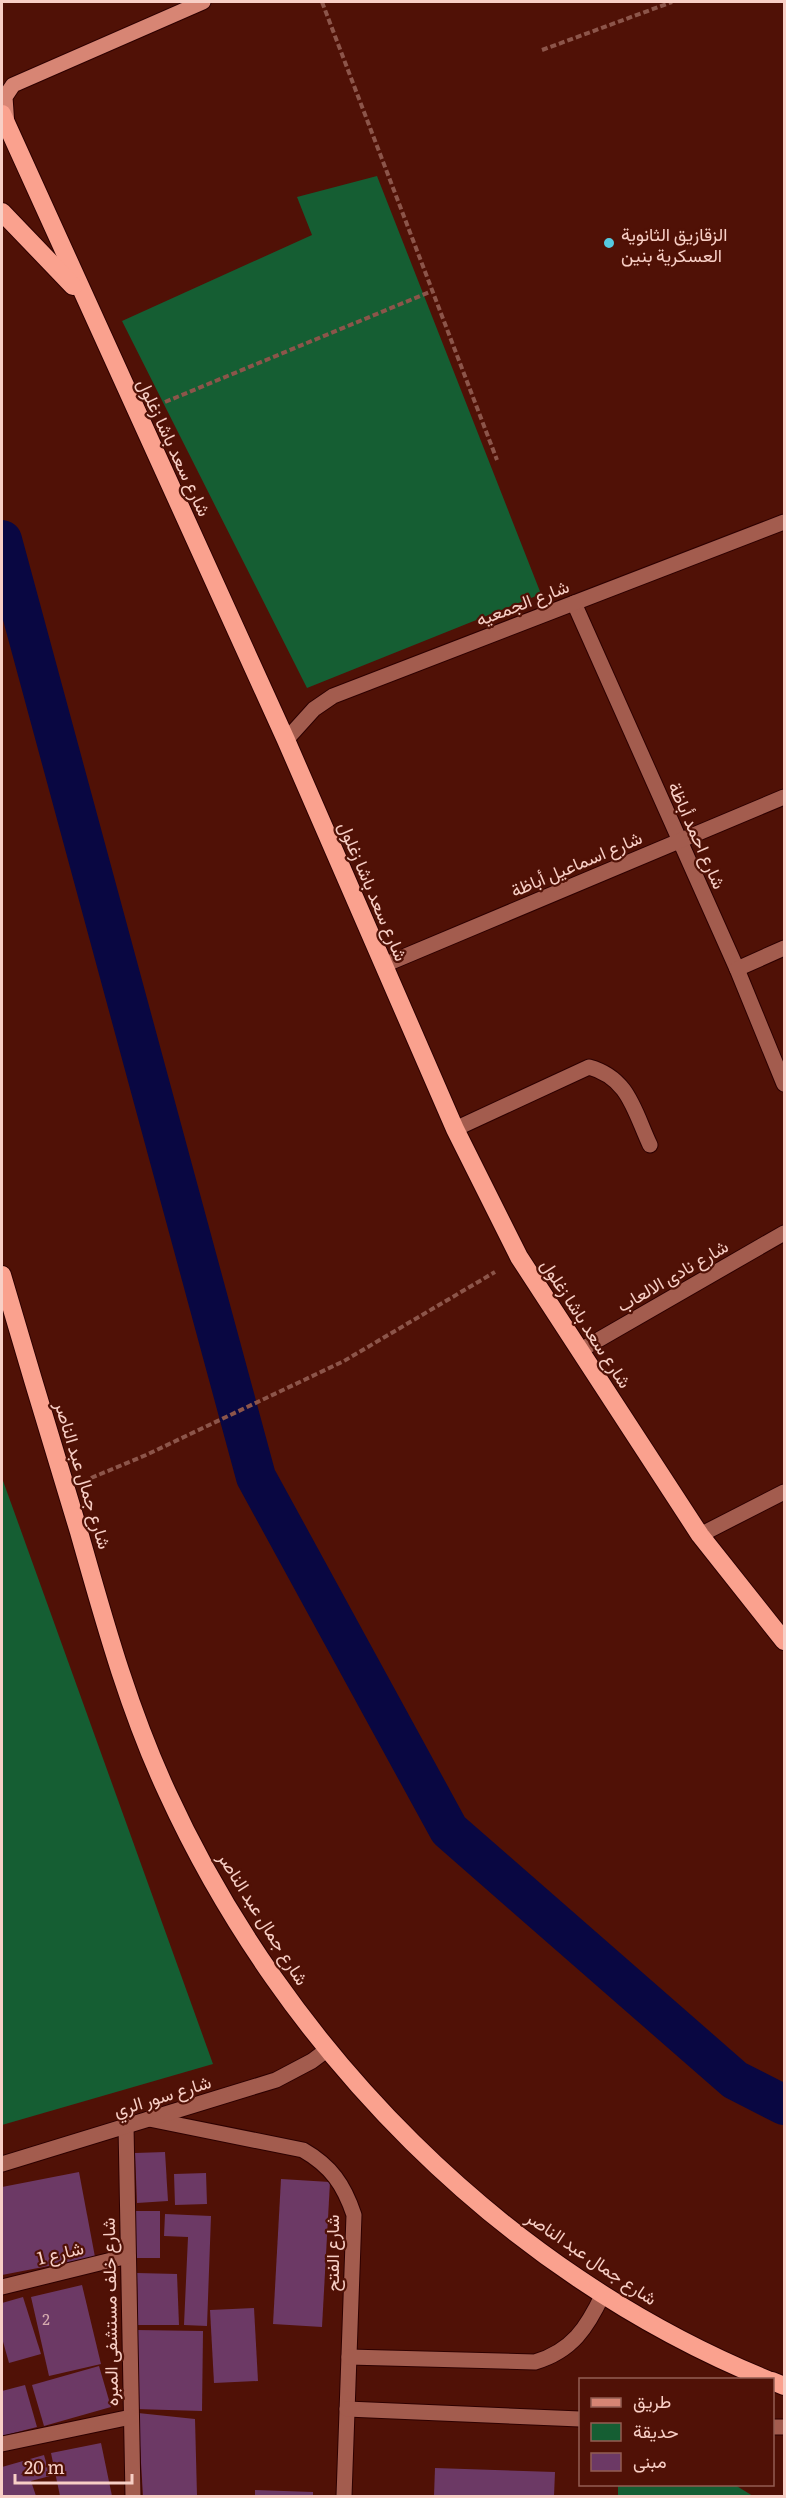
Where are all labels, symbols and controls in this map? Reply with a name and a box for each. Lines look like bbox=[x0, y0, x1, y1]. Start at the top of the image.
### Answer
place label: الزقازيق الثانوية العسكرية بنين bbox=[621, 220, 727, 268]
marker: الزقازيق الثانوية العسكرية بنين bbox=[602, 236, 616, 250]
street label: شارع سعد باشا زغلول bbox=[131, 374, 219, 520]
street label: شارع الجمعيه bbox=[471, 572, 573, 632]
street label: شارع احمد أباظة bbox=[662, 777, 734, 893]
street label: شارع سعد باشا زغلول bbox=[332, 817, 416, 965]
street label: شارع اسماعيل أباظة bbox=[506, 823, 646, 903]
street label: شارع نادى الالعاب bbox=[611, 1232, 733, 1318]
street label: شارع سعد باشا زغلول bbox=[535, 1253, 639, 1393]
street label: شارع جمال عبد الناصر bbox=[48, 1397, 119, 1552]
street label: شارع جمال عبد الناصر bbox=[211, 1845, 316, 1990]
street label: شارع سور الري bbox=[110, 2067, 215, 2126]
street label: شارع جمال عبد الناصر bbox=[520, 2202, 663, 2311]
street label: شارع الفتح bbox=[318, 2215, 345, 2291]
street label: شارع خلف مستشفى المبره bbox=[94, 2218, 124, 2406]
street label: شارع 1 bbox=[34, 2233, 86, 2271]
house number: 2 bbox=[42, 2307, 50, 2330]
legend bbox=[579, 2378, 774, 2486]
text: طريق bbox=[633, 2387, 671, 2414]
text: حديقة bbox=[633, 2417, 679, 2444]
scale bar bbox=[15, 2447, 132, 2485]
text: مبنى bbox=[633, 2447, 667, 2474]
text: 20 m bbox=[24, 2453, 65, 2480]

